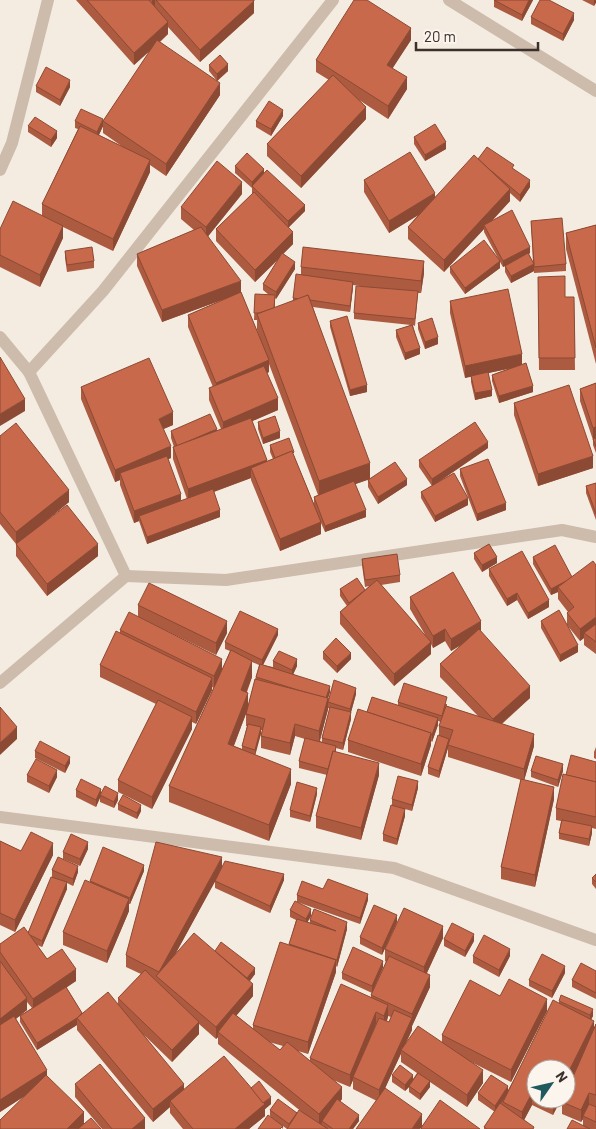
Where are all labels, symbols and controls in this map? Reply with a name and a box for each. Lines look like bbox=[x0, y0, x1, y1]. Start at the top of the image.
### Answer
scale bar bbox=[416, 20, 538, 52]
text: 20 m bbox=[424, 27, 456, 45]
north arrow bbox=[526, 1059, 576, 1109]
text: N bbox=[553, 1068, 572, 1085]

